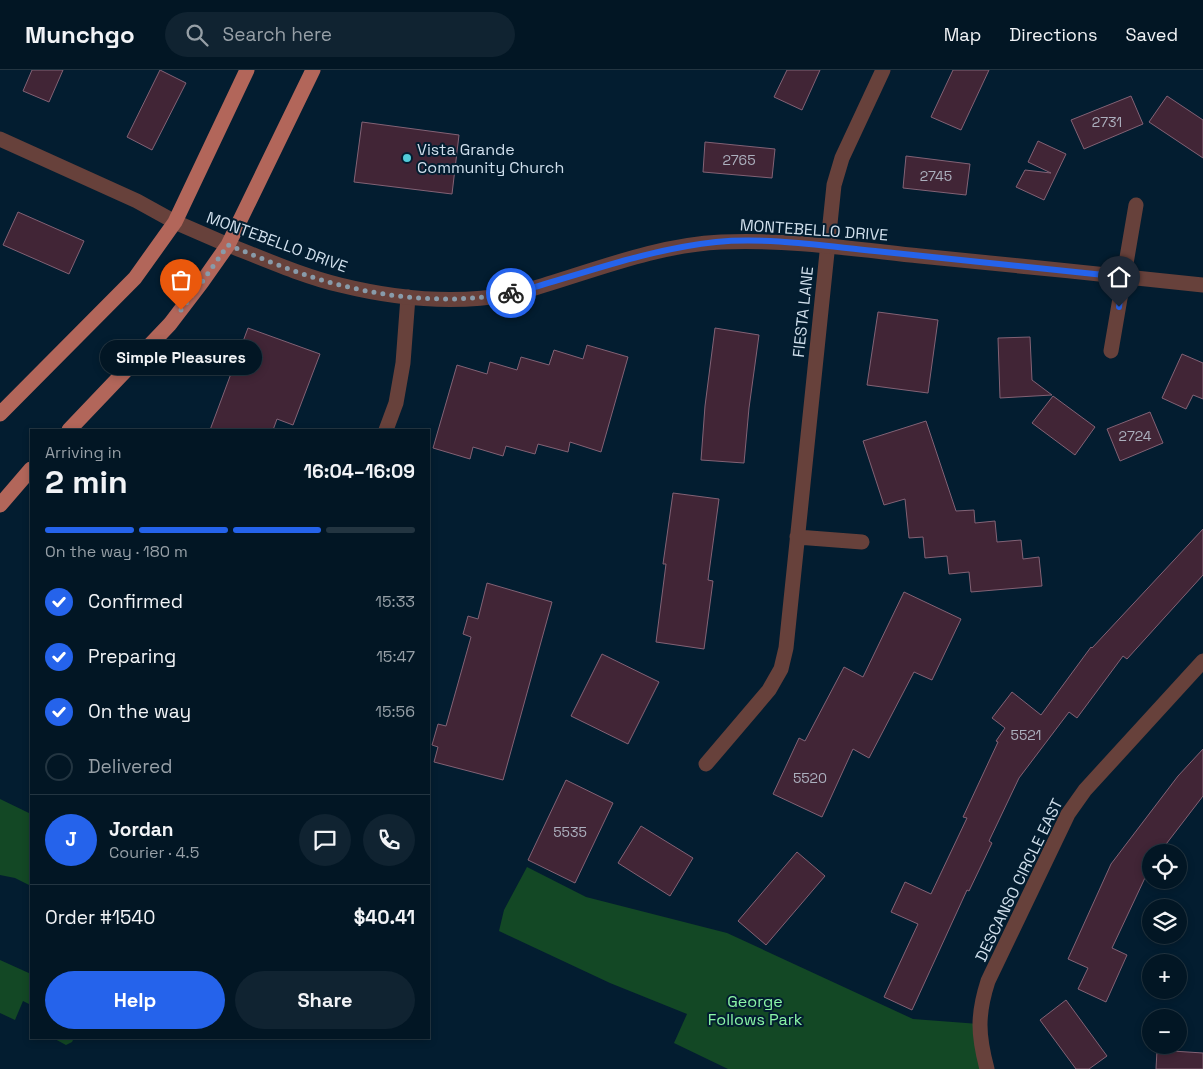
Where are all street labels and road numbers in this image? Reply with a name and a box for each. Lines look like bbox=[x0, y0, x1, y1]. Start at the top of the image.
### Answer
street label: MONTEBELLO DRIVE bbox=[204, 207, 350, 277]
street label: MONTEBELLO DRIVE bbox=[739, 214, 889, 246]
street label: FIESTA LANE bbox=[788, 265, 818, 359]
street label: DESCANSO CIRCLE EAST bbox=[970, 795, 1068, 965]

